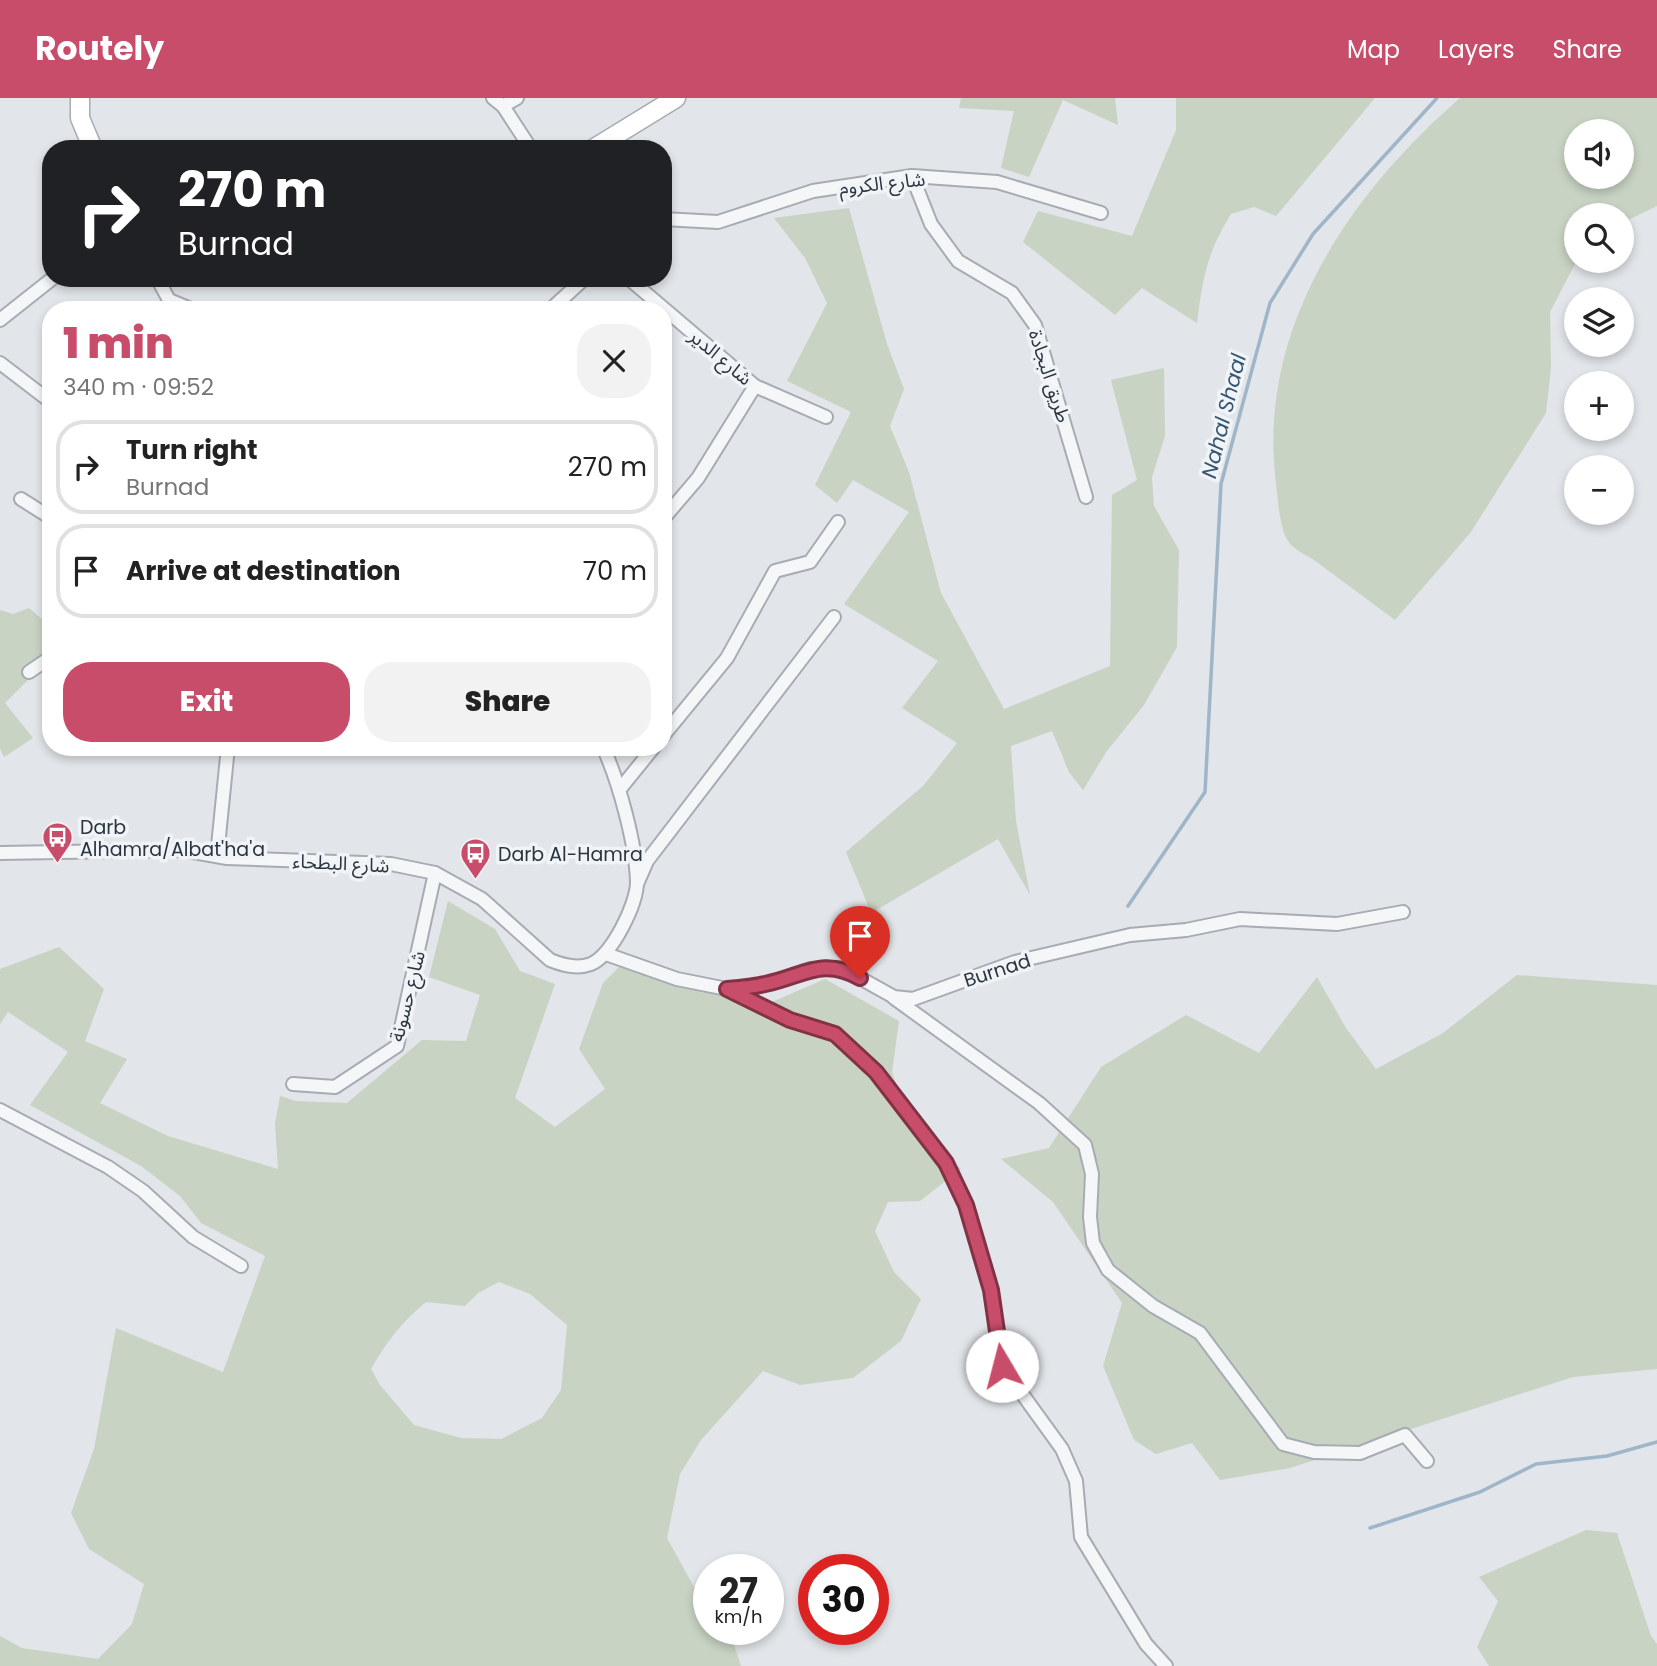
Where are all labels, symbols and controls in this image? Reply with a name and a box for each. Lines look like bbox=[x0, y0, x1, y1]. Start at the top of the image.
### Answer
text: Routely bbox=[35, 25, 164, 72]
text: Map bbox=[1347, 33, 1400, 66]
text: Layers bbox=[1438, 33, 1514, 66]
text: Share bbox=[1552, 33, 1622, 66]
map controls bbox=[1564, 119, 1634, 525]
button: sound bbox=[1564, 119, 1634, 189]
text: 270 m bbox=[178, 156, 326, 224]
street label: شارع الكروم bbox=[838, 166, 927, 202]
icon: right bbox=[63, 168, 154, 259]
button: search bbox=[1564, 203, 1634, 273]
text: Burnad bbox=[178, 221, 294, 266]
button: layers bbox=[1564, 287, 1634, 357]
text: 1 min bbox=[63, 314, 174, 373]
street label: شارع الدير bbox=[683, 322, 758, 392]
button: close bbox=[577, 324, 651, 398]
street label: طريق البجادة bbox=[1022, 326, 1077, 426]
water label: Nahal Shaal bbox=[1194, 350, 1253, 481]
text: 340 m · 09:52 bbox=[63, 371, 214, 403]
button: + bbox=[1564, 371, 1634, 441]
text: Turn right bbox=[126, 432, 258, 468]
icon: right bbox=[67, 448, 105, 486]
text: 270 m bbox=[568, 449, 647, 485]
button: − bbox=[1564, 455, 1634, 525]
text: Burnad bbox=[126, 471, 209, 503]
icon: arrive bbox=[67, 552, 105, 590]
text: Arrive at destination bbox=[126, 553, 401, 589]
text: 70 m bbox=[583, 553, 647, 589]
button: Exit bbox=[63, 662, 350, 742]
button: Share bbox=[364, 662, 651, 742]
place label: Darb Alhamra/Albat'ha'a bbox=[80, 814, 265, 863]
bus stop icon: Darb Alhamra/Albat'ha'a bbox=[40, 821, 74, 865]
bus stop icon: Darb Al-Hamra bbox=[458, 837, 492, 881]
place label: Darb Al-Hamra bbox=[498, 841, 643, 868]
street label: شارع البطحاء bbox=[292, 847, 390, 880]
pin bbox=[830, 906, 890, 978]
icon: arrive bbox=[841, 917, 879, 955]
street label: Burnad bbox=[960, 947, 1034, 994]
street label: شارع حسونة bbox=[383, 948, 432, 1044]
position arrow bbox=[965, 1329, 1039, 1403]
speed limit sign: 30 bbox=[798, 1554, 889, 1645]
text: 27 bbox=[719, 1566, 758, 1615]
text: km/h bbox=[715, 1604, 762, 1629]

